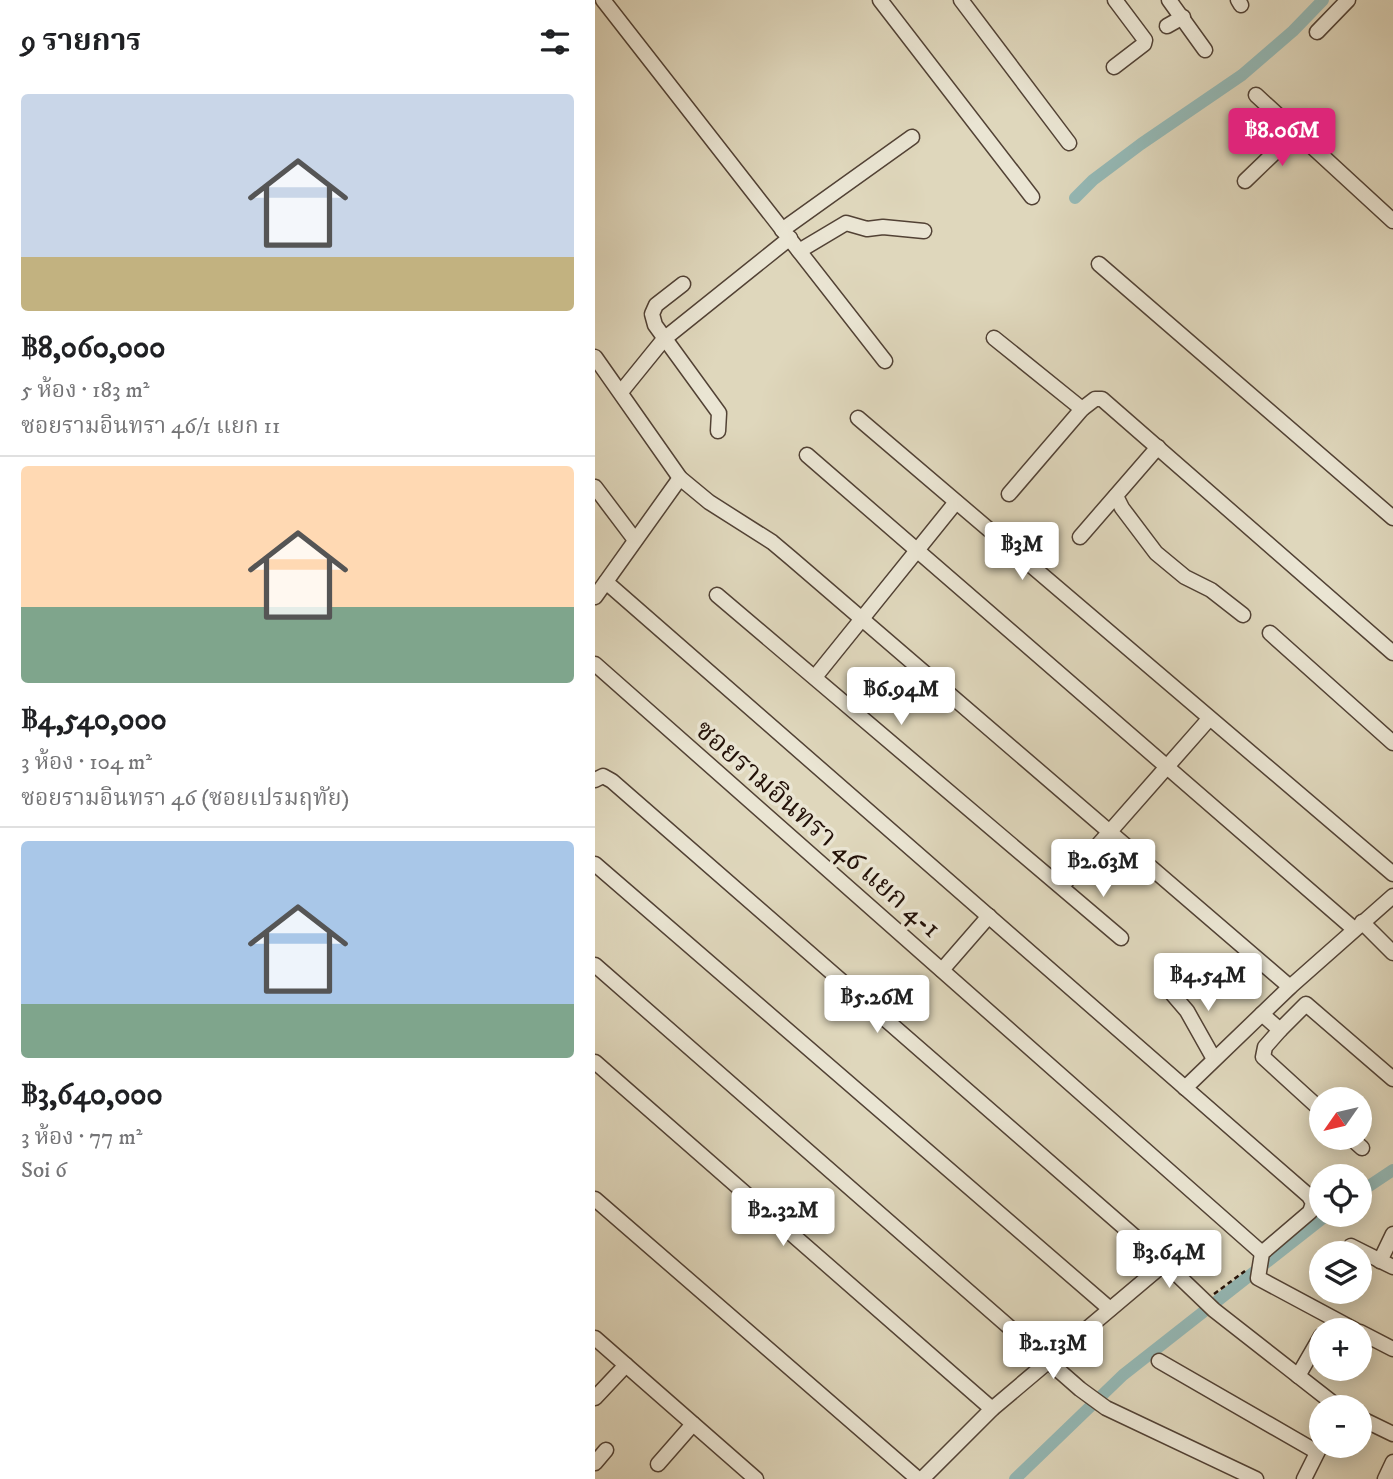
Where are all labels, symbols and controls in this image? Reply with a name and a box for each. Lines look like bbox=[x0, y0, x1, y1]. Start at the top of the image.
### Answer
text: 9 รายการ bbox=[21, 23, 141, 60]
icon: filters bbox=[536, 23, 574, 61]
pin: ฿8.06M bbox=[1225, 108, 1339, 168]
text: ฿8.06M bbox=[1244, 116, 1320, 145]
icon: home bbox=[235, 140, 361, 266]
text: ฿8,060,000 bbox=[21, 330, 165, 367]
text: 5 ห้อง · 183 m² bbox=[21, 376, 150, 405]
text: ซอยรามอินทรา 46/1 แยก 11 bbox=[21, 412, 280, 441]
icon: home bbox=[235, 512, 361, 638]
pin: ฿3M bbox=[988, 522, 1056, 582]
text: ฿3M bbox=[1001, 530, 1043, 559]
pin: ฿6.94M bbox=[844, 668, 958, 727]
text: ฿6.94M bbox=[863, 675, 939, 704]
text: ฿4,540,000 bbox=[21, 702, 167, 739]
street label: ซอยรามอินทรา 46 แยก 4-1 bbox=[688, 712, 948, 946]
text: 3 ห้อง · 104 m² bbox=[21, 748, 152, 777]
text: ซอยรามอินทรา 46 (ซอยเปรมฤทัย) bbox=[21, 784, 349, 813]
pin: ฿2.63M bbox=[1046, 839, 1160, 899]
text: ฿2.63M bbox=[1067, 847, 1139, 876]
icon: home bbox=[235, 886, 361, 1012]
pin: ฿4.54M bbox=[1151, 954, 1265, 1013]
text: ฿4.54M bbox=[1170, 961, 1246, 990]
pin: ฿5.26M bbox=[820, 976, 934, 1035]
text: ฿5.26M bbox=[840, 983, 914, 1012]
text: ฿3,640,000 bbox=[21, 1077, 163, 1114]
north arrow bbox=[1309, 1087, 1372, 1150]
map controls bbox=[1309, 1087, 1372, 1458]
text: 3 ห้อง · 77 m² bbox=[21, 1123, 142, 1152]
text: Soi 6 bbox=[21, 1156, 67, 1185]
button: locate bbox=[1309, 1164, 1372, 1227]
pin: ฿2.32M bbox=[726, 1188, 840, 1248]
text: ฿2.32M bbox=[748, 1196, 818, 1225]
pin: ฿3.64M bbox=[1112, 1230, 1226, 1290]
text: ฿3.64M bbox=[1132, 1238, 1206, 1267]
button: layers bbox=[1309, 1241, 1372, 1304]
button: + bbox=[1309, 1318, 1372, 1381]
pin: ฿2.13M bbox=[996, 1322, 1110, 1381]
text: ฿2.13M bbox=[1019, 1329, 1087, 1358]
button: − bbox=[1309, 1395, 1372, 1458]

